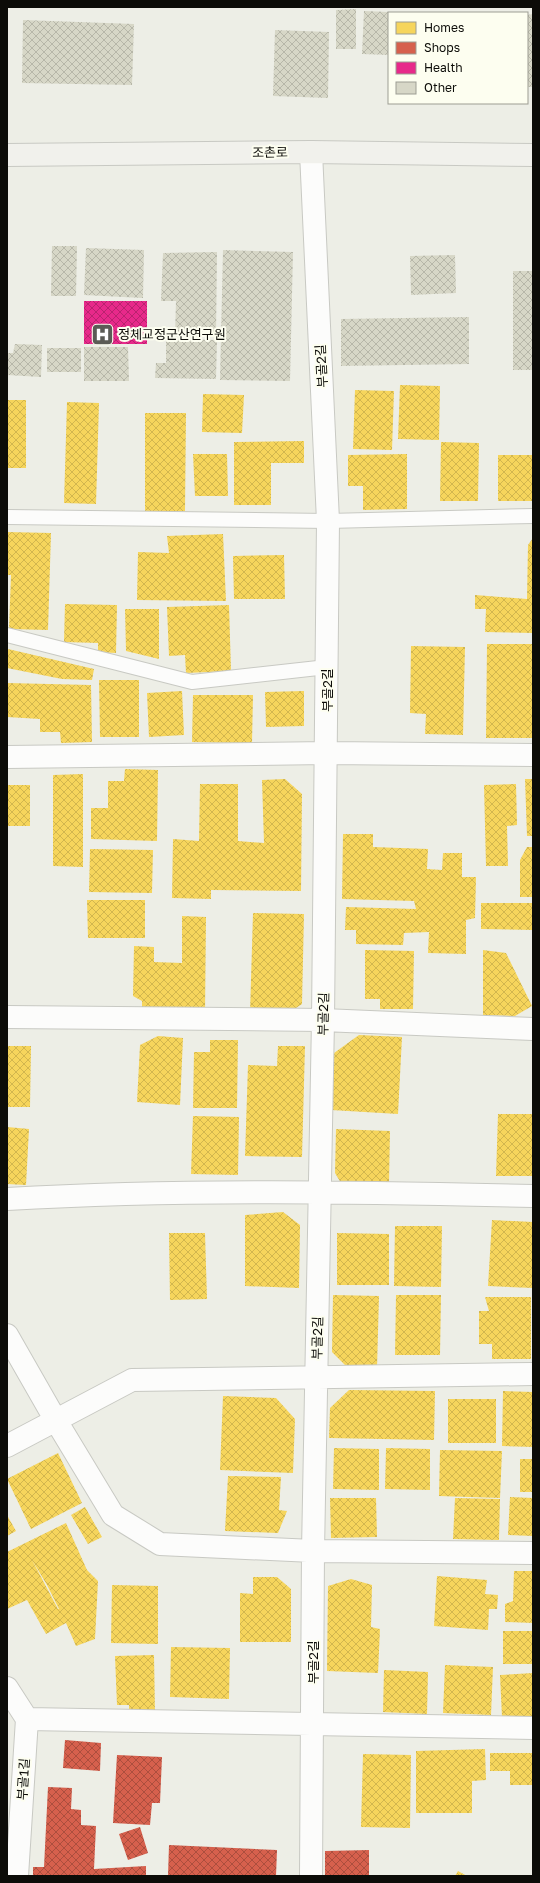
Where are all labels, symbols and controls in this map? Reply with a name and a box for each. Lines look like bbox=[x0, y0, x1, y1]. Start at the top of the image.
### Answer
legend bbox=[388, 12, 528, 104]
text: Homes bbox=[424, 20, 464, 35]
text: Shops bbox=[424, 40, 460, 55]
text: Health bbox=[424, 60, 463, 75]
text: Other bbox=[424, 80, 457, 95]
street label: 조촌로 bbox=[252, 144, 288, 160]
hospital icon: 정체교정군산연구원 bbox=[89, 321, 115, 347]
place label: 정체교정군산연구원 bbox=[118, 326, 226, 342]
street label: 부골2길 bbox=[312, 344, 330, 388]
street label: 부골2길 bbox=[319, 668, 335, 712]
street label: 부골2길 bbox=[315, 992, 331, 1036]
street label: 부골2길 bbox=[309, 1316, 325, 1360]
street label: 부골2길 bbox=[305, 1640, 321, 1684]
street label: 부골1길 bbox=[14, 1757, 32, 1801]

